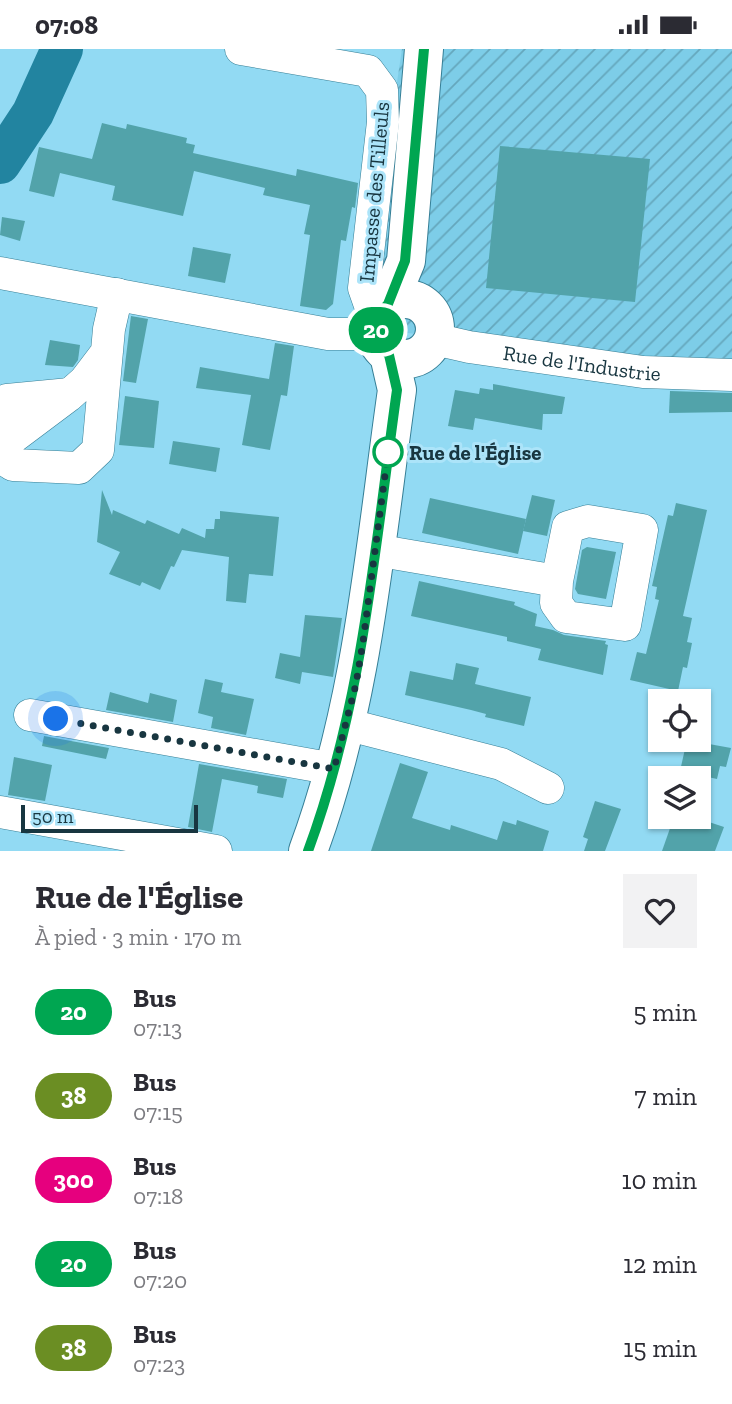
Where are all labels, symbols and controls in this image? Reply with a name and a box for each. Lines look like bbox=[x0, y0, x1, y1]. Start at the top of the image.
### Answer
text: 07:08 bbox=[35, 9, 98, 41]
street label: Impasse des Tilleuls bbox=[354, 101, 394, 283]
line badge: 20 bbox=[344, 307, 408, 353]
text: 20 bbox=[363, 315, 389, 344]
street label: Rue de l'Industrie bbox=[502, 340, 661, 385]
marker: Rue de l'Église bbox=[373, 437, 403, 467]
place label: Rue de l'Église bbox=[409, 440, 541, 465]
map controls bbox=[648, 689, 711, 829]
button: locate bbox=[648, 689, 711, 752]
your location bbox=[38, 701, 73, 736]
button: layers bbox=[648, 766, 711, 829]
scale bar bbox=[21, 802, 198, 834]
text: 50 m bbox=[32, 805, 73, 828]
button: heart bbox=[623, 874, 697, 948]
text: Rue de l'Église bbox=[35, 877, 243, 916]
text: À pied · 3 min · 170 m bbox=[35, 923, 241, 951]
text: Bus bbox=[133, 982, 176, 1014]
text: 5 min bbox=[633, 996, 697, 1028]
text: 20 bbox=[60, 997, 87, 1026]
text: 07:13 bbox=[133, 1014, 182, 1042]
text: Bus bbox=[133, 1066, 176, 1098]
text: 7 min bbox=[634, 1080, 697, 1112]
text: 38 bbox=[61, 1081, 86, 1110]
text: 07:15 bbox=[133, 1098, 183, 1126]
text: Bus bbox=[133, 1150, 176, 1182]
text: 10 min bbox=[621, 1164, 697, 1196]
text: 300 bbox=[53, 1165, 94, 1194]
text: 07:18 bbox=[133, 1182, 183, 1210]
text: Bus bbox=[133, 1234, 176, 1266]
text: 12 min bbox=[623, 1248, 697, 1280]
text: 20 bbox=[60, 1249, 87, 1278]
text: 07:20 bbox=[133, 1266, 187, 1294]
text: Bus bbox=[133, 1318, 176, 1350]
text: 15 min bbox=[623, 1332, 697, 1364]
text: 38 bbox=[61, 1333, 86, 1362]
text: 07:23 bbox=[133, 1350, 185, 1378]

